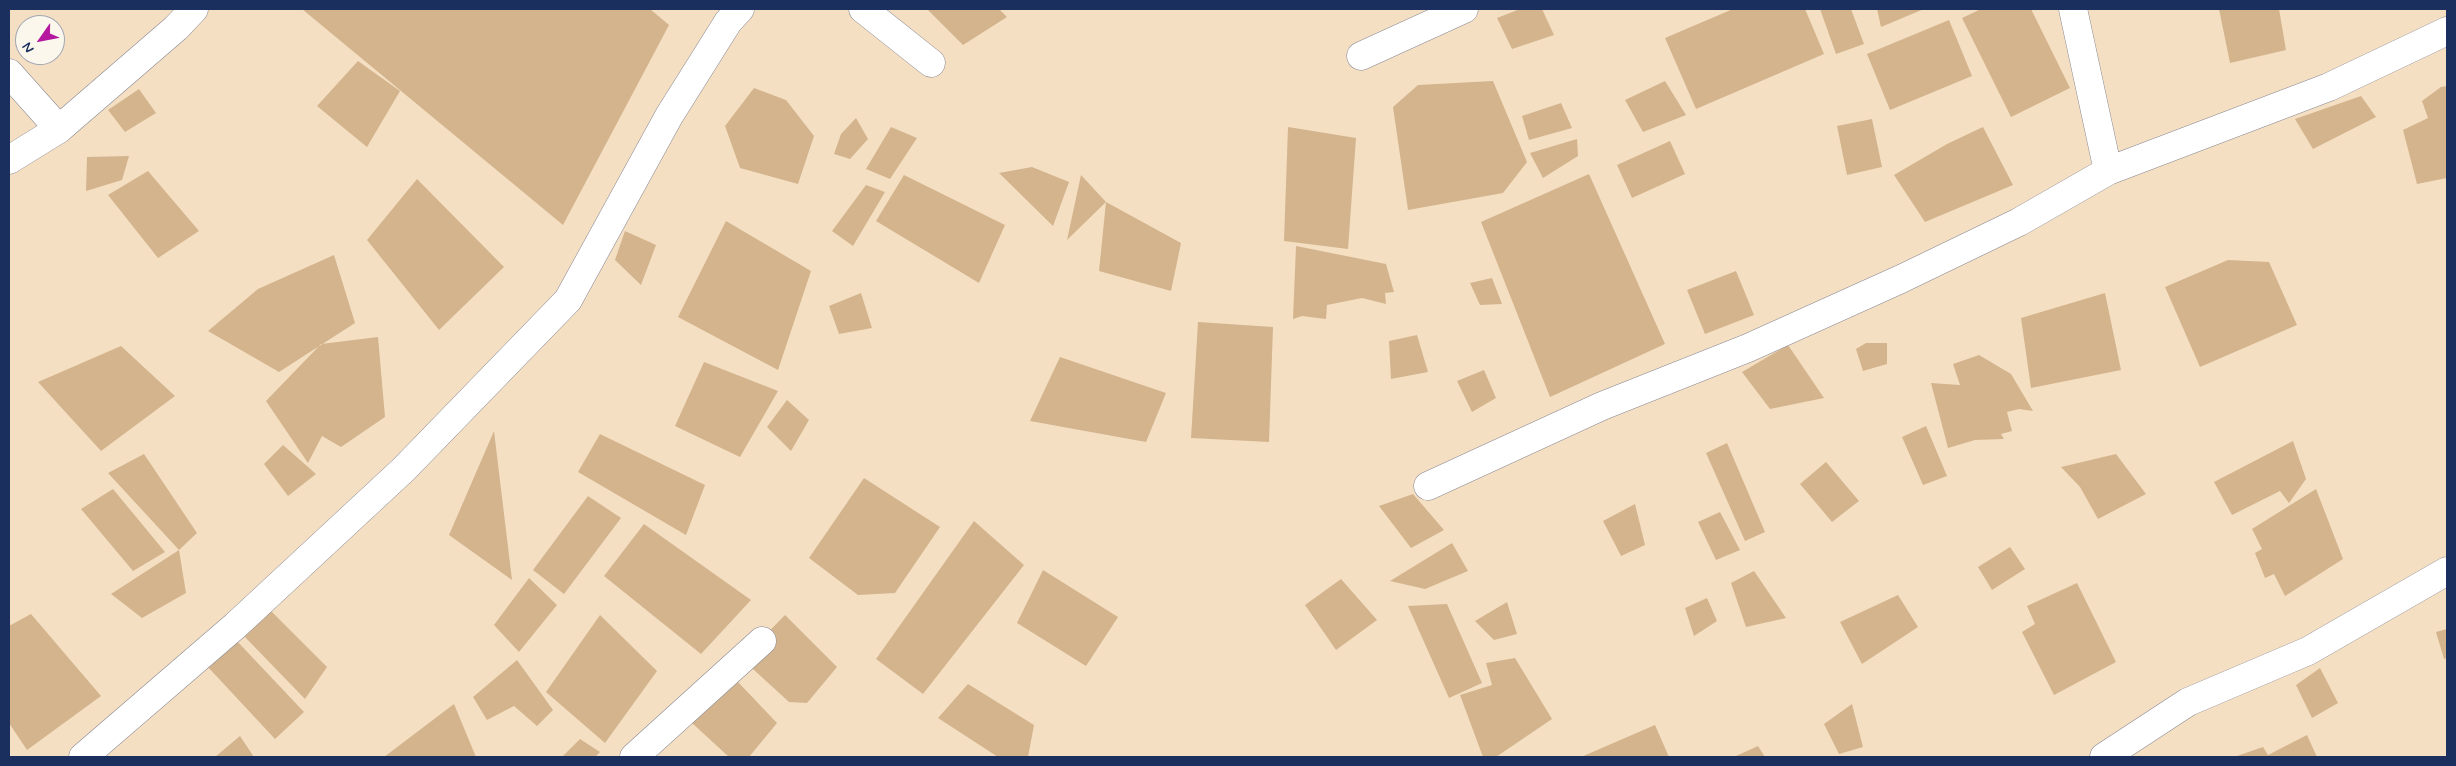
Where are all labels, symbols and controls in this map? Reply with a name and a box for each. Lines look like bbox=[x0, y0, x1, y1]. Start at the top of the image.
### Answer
north arrow bbox=[15, 15, 65, 65]
text: N bbox=[18, 39, 38, 56]

